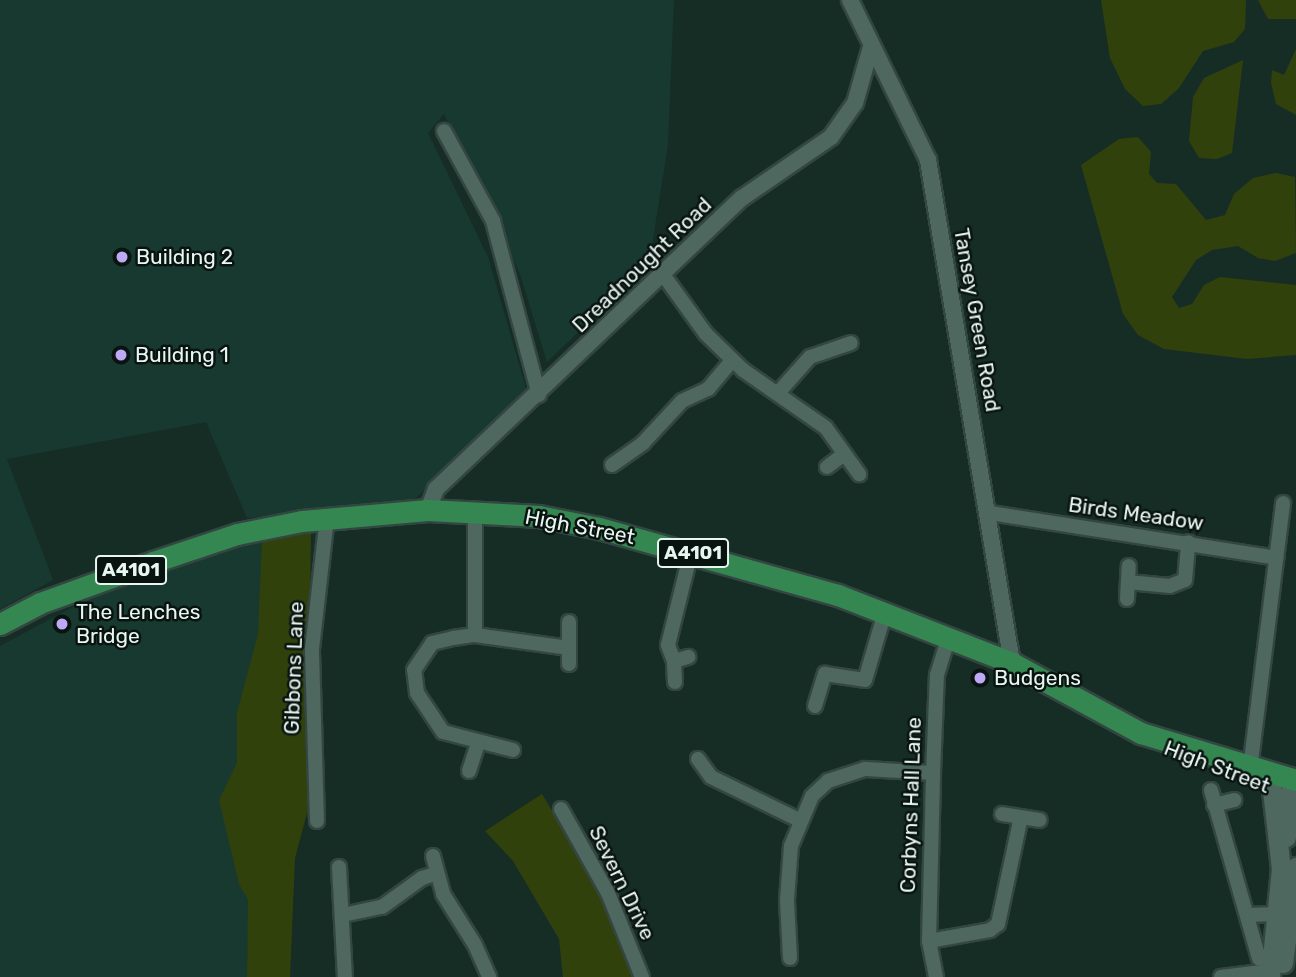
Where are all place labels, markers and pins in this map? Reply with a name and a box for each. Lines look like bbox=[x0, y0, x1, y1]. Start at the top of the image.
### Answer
place label: Building 2 bbox=[136, 244, 233, 270]
marker: Building 2 bbox=[114, 249, 130, 265]
place label: Building 1 bbox=[135, 342, 229, 368]
marker: Building 1 bbox=[113, 347, 129, 363]
place label: The Lenches Bridge bbox=[76, 599, 200, 649]
marker: The Lenches Bridge bbox=[54, 616, 70, 632]
place label: Budgens bbox=[994, 665, 1081, 691]
marker: Budgens bbox=[972, 670, 988, 686]

